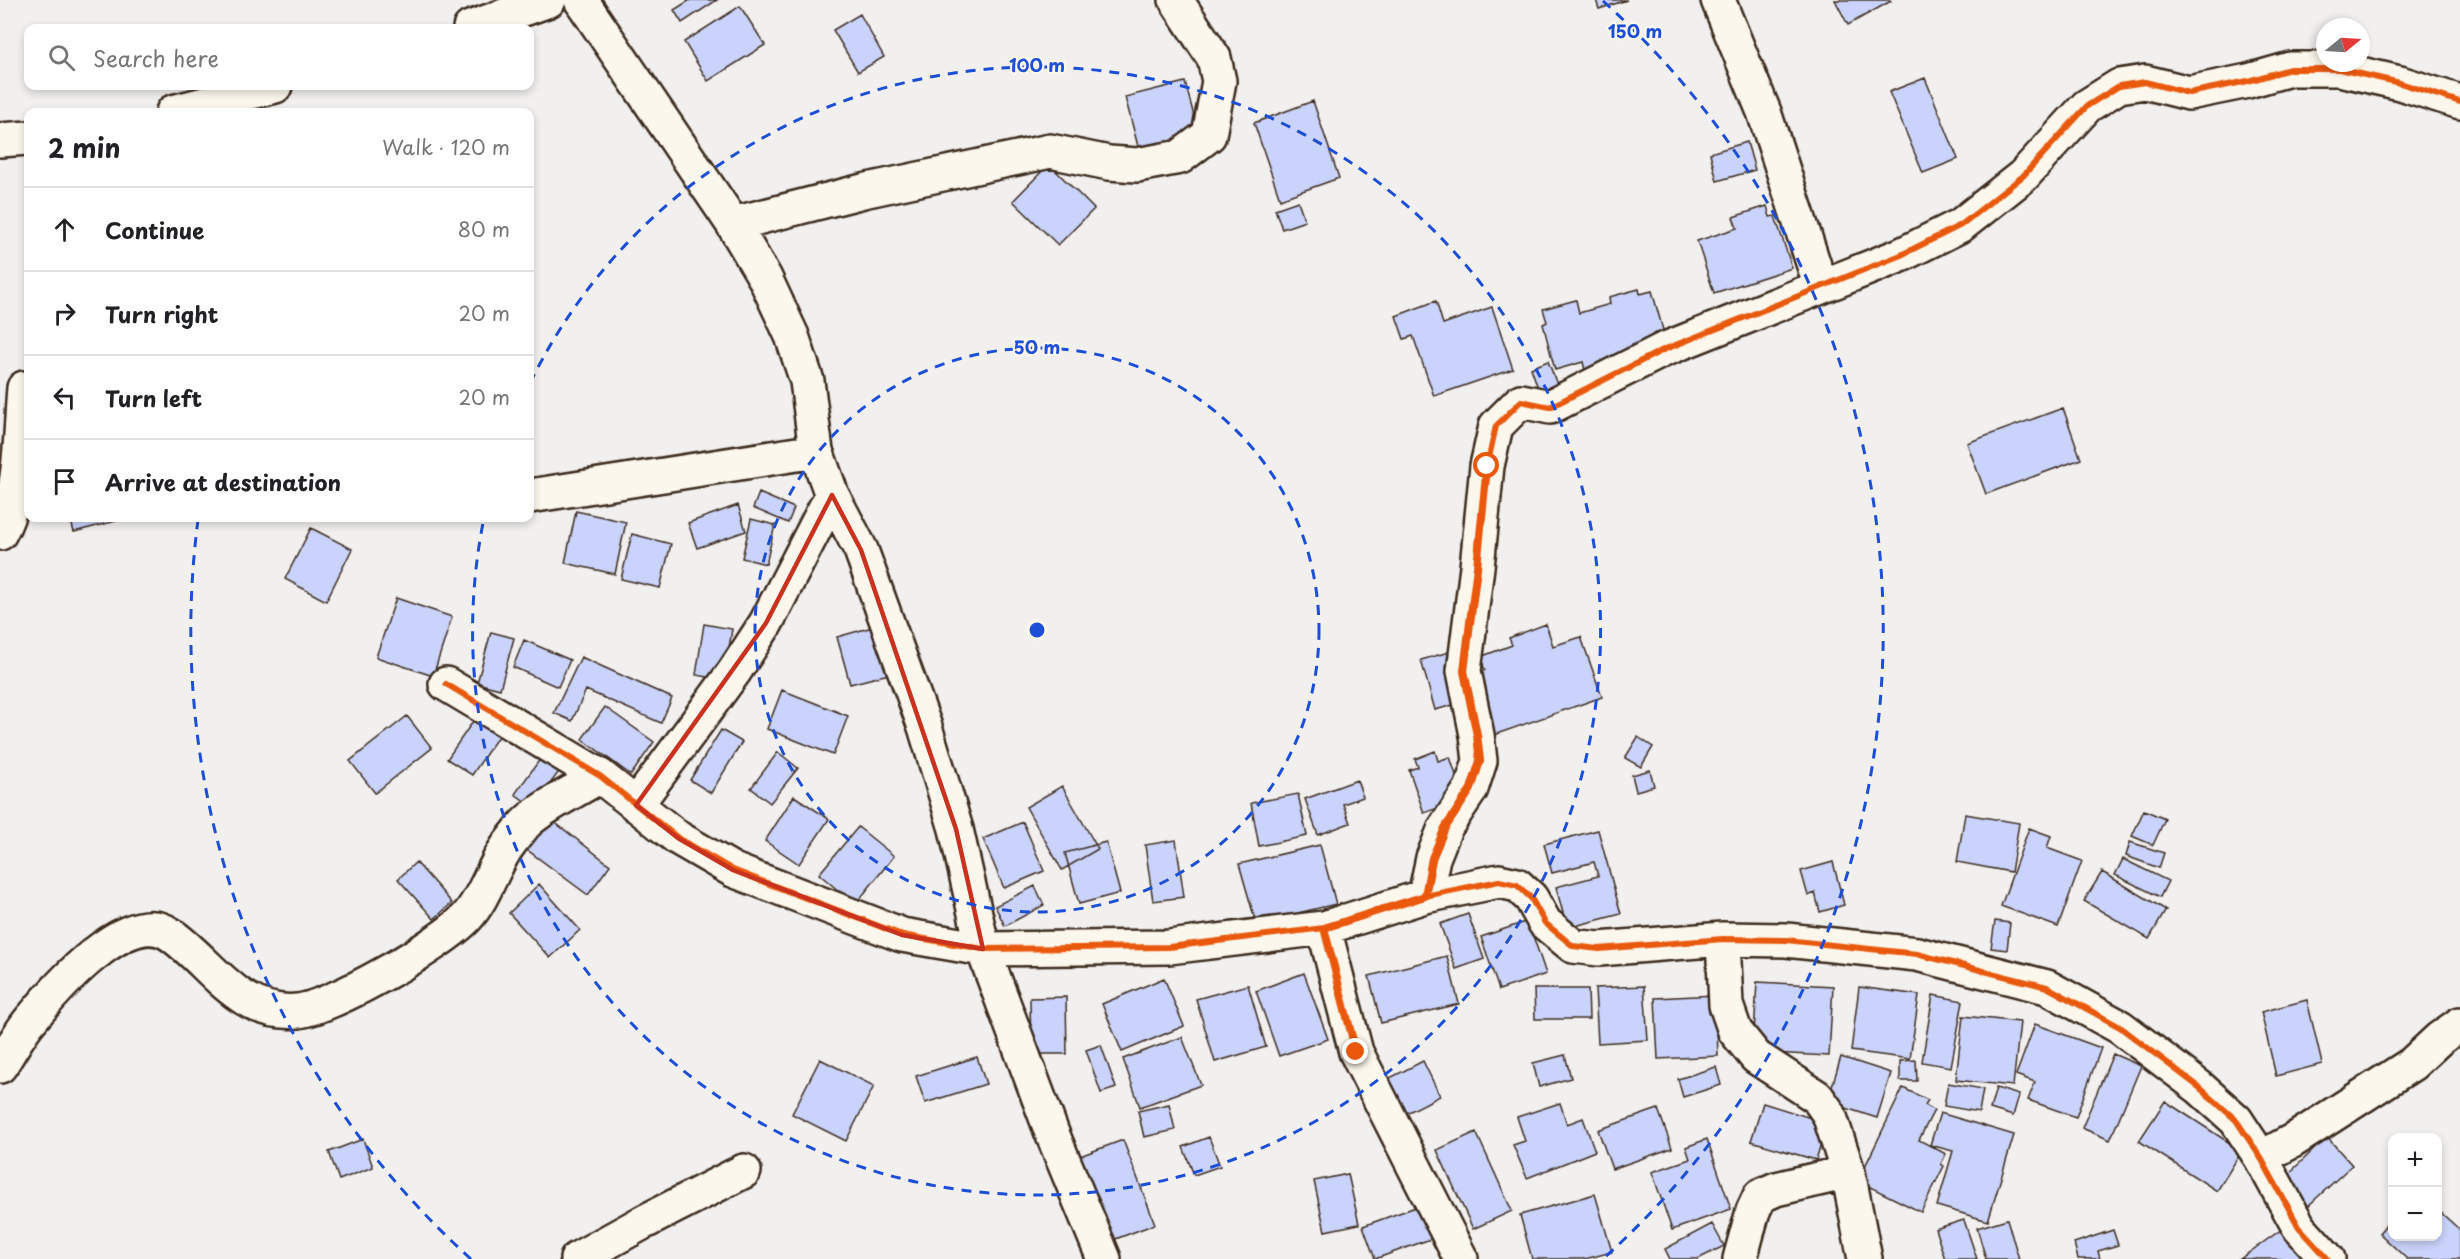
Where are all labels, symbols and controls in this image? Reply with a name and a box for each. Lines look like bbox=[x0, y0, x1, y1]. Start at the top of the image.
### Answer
text: 150 m bbox=[1608, 17, 1662, 44]
north arrow bbox=[2316, 18, 2370, 72]
search box bbox=[24, 24, 534, 90]
icon: search bbox=[45, 41, 78, 74]
text: Search here bbox=[93, 41, 219, 74]
text: 100 m bbox=[1009, 51, 1065, 78]
text: 2 min bbox=[48, 128, 121, 167]
text: Walk · 120 m bbox=[382, 132, 510, 162]
icon: ahead bbox=[48, 213, 81, 246]
text: Continue bbox=[105, 213, 204, 246]
text: 80 m bbox=[458, 214, 510, 244]
icon: right bbox=[48, 297, 81, 330]
text: Turn right bbox=[105, 297, 218, 330]
text: 20 m bbox=[458, 298, 510, 328]
text: 50 m bbox=[1014, 333, 1060, 360]
icon: left bbox=[48, 381, 81, 414]
text: Turn left bbox=[105, 381, 202, 414]
text: 20 m bbox=[458, 382, 510, 412]
route start bbox=[1473, 452, 1499, 478]
icon: arrive bbox=[48, 465, 81, 498]
text: Arrive at destination bbox=[105, 465, 341, 498]
centre of rings bbox=[1027, 620, 1047, 640]
route end bbox=[1342, 1038, 1368, 1064]
map controls bbox=[2388, 1133, 2442, 1241]
button: + bbox=[2388, 1133, 2442, 1187]
button: − bbox=[2388, 1187, 2442, 1241]

